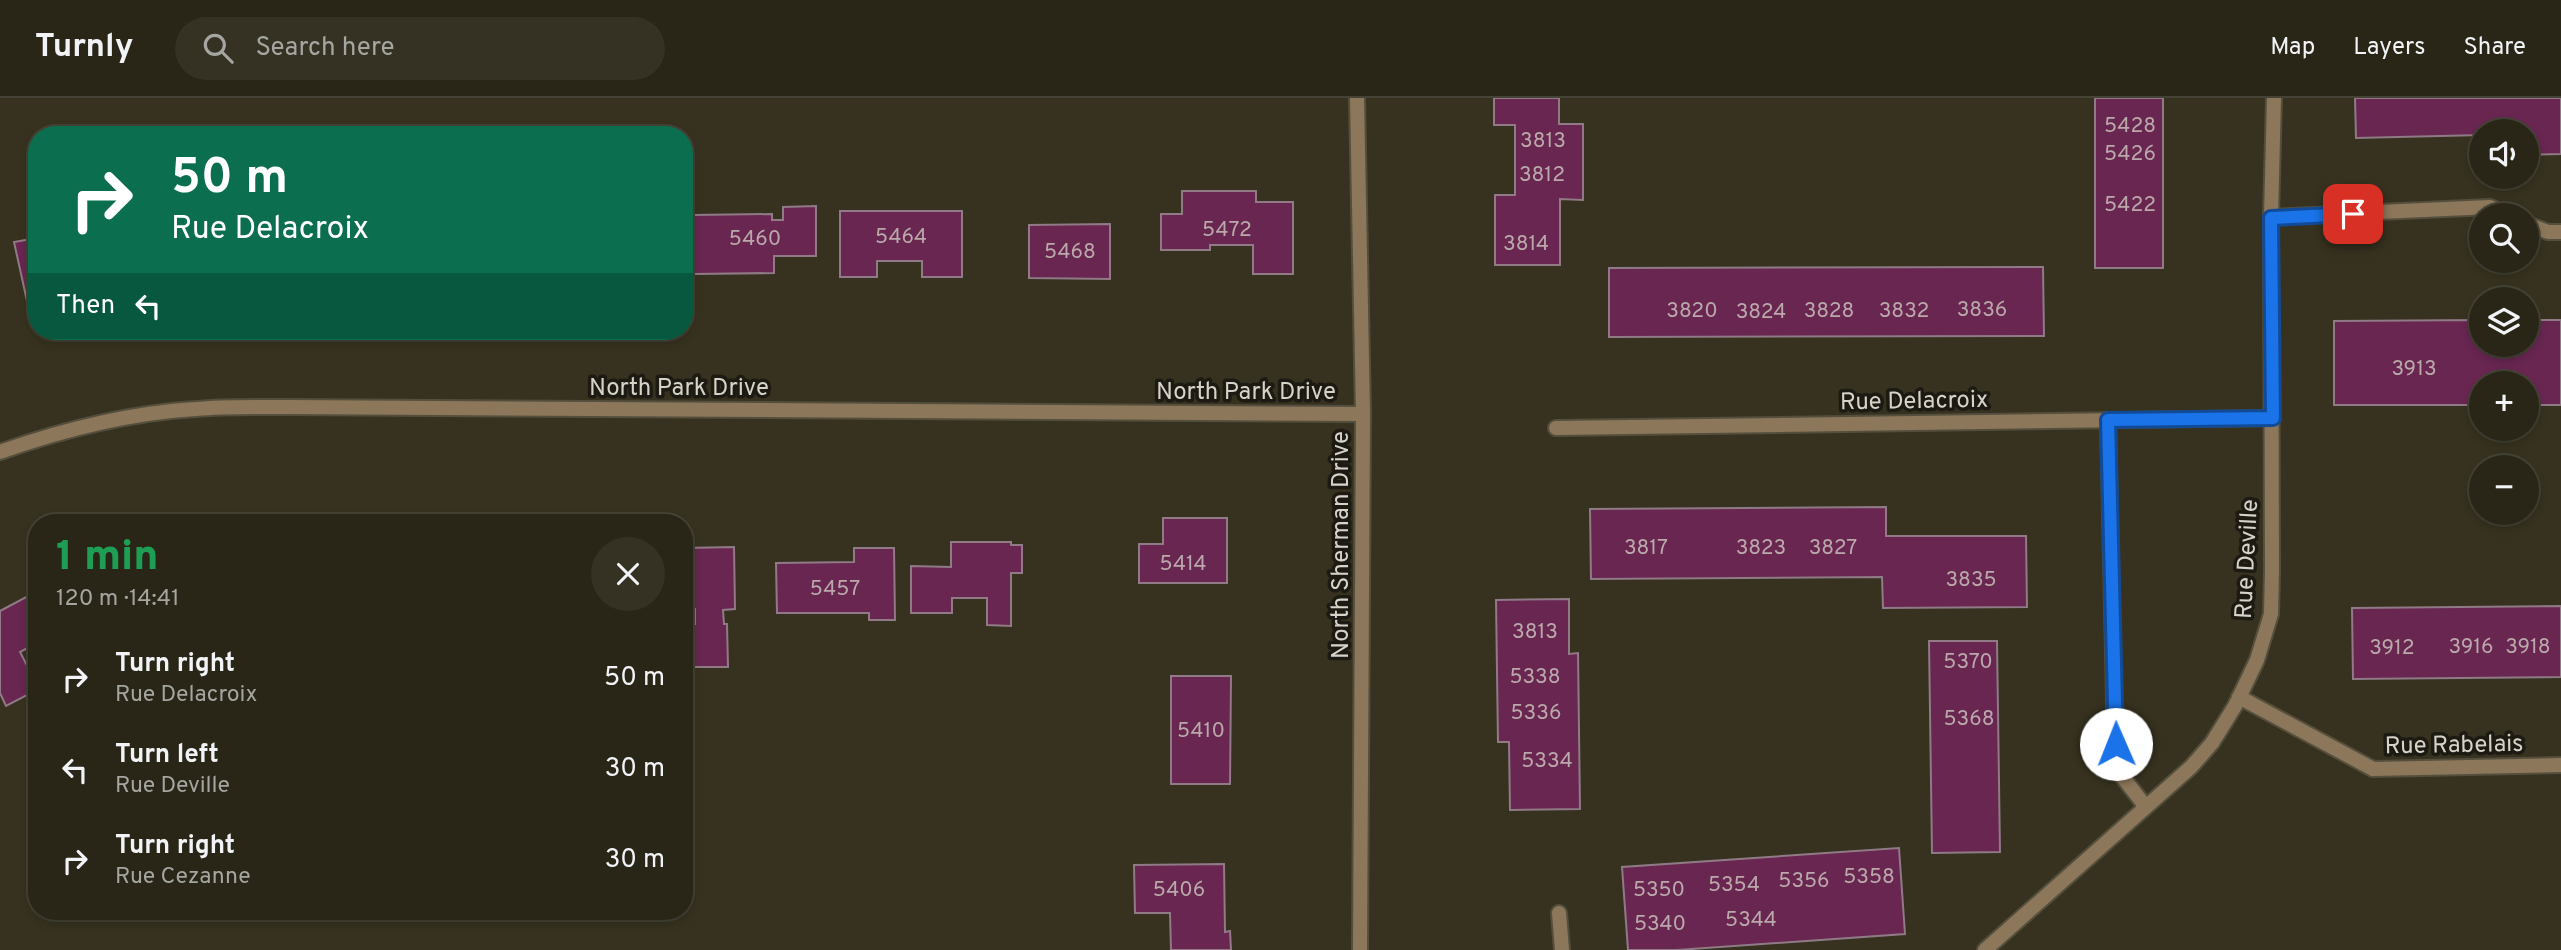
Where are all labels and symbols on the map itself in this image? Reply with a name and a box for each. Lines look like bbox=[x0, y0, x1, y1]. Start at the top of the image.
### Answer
house number: 5428 bbox=[2104, 113, 2156, 140]
house number: 3813 bbox=[1520, 128, 1566, 155]
house number: 5426 bbox=[2104, 141, 2156, 168]
house number: 3812 bbox=[1519, 162, 1565, 189]
pin bbox=[2323, 184, 2383, 244]
house number: 5422 bbox=[2104, 192, 2156, 219]
house number: 5472 bbox=[1202, 217, 1252, 244]
house number: 5464 bbox=[875, 224, 927, 251]
house number: 5460 bbox=[729, 226, 781, 253]
house number: 3814 bbox=[1503, 231, 1549, 258]
house number: 5468 bbox=[1044, 239, 1096, 266]
house number: 3836 bbox=[1957, 297, 2007, 324]
house number: 3820 bbox=[1666, 298, 1718, 325]
house number: 3828 bbox=[1804, 298, 1854, 325]
house number: 3832 bbox=[1879, 298, 1929, 325]
house number: 3824 bbox=[1736, 299, 1786, 326]
house number: 3913 bbox=[2391, 356, 2437, 383]
street label: North Park Drive bbox=[589, 374, 769, 404]
street label: North Park Drive bbox=[1156, 378, 1336, 408]
street label: Rue Delacroix bbox=[1840, 386, 1989, 418]
street label: North Sherman Drive bbox=[1327, 431, 1357, 659]
street label: Rue Deville bbox=[2230, 498, 2266, 620]
house number: 3817 bbox=[1624, 535, 1668, 562]
house number: 3823 bbox=[1736, 535, 1786, 562]
house number: 3827 bbox=[1809, 535, 1857, 562]
house number: 5414 bbox=[1160, 551, 1206, 578]
house number: 3835 bbox=[1945, 567, 1997, 594]
house number: 5457 bbox=[810, 576, 860, 603]
house number: 3813 bbox=[1512, 619, 1558, 646]
house number: 3916 bbox=[2448, 634, 2494, 661]
house number: 3918 bbox=[2505, 634, 2551, 661]
house number: 3912 bbox=[2369, 635, 2415, 662]
house number: 5370 bbox=[1943, 649, 1993, 676]
house number: 5338 bbox=[1509, 664, 1561, 691]
house number: 5336 bbox=[1511, 700, 1561, 727]
house number: 5368 bbox=[1943, 706, 1995, 733]
position arrow bbox=[2079, 707, 2153, 781]
house number: 5410 bbox=[1177, 718, 1225, 745]
street label: Rue Rabelais bbox=[2384, 730, 2524, 762]
house number: 5334 bbox=[1521, 748, 1573, 775]
house number: 5358 bbox=[1843, 864, 1895, 891]
house number: 5356 bbox=[1778, 868, 1830, 895]
house number: 5354 bbox=[1708, 872, 1760, 899]
house number: 5406 bbox=[1153, 877, 1205, 904]
house number: 5350 bbox=[1633, 877, 1685, 904]
house number: 5344 bbox=[1725, 907, 1777, 934]
house number: 5340 bbox=[1634, 911, 1686, 938]

